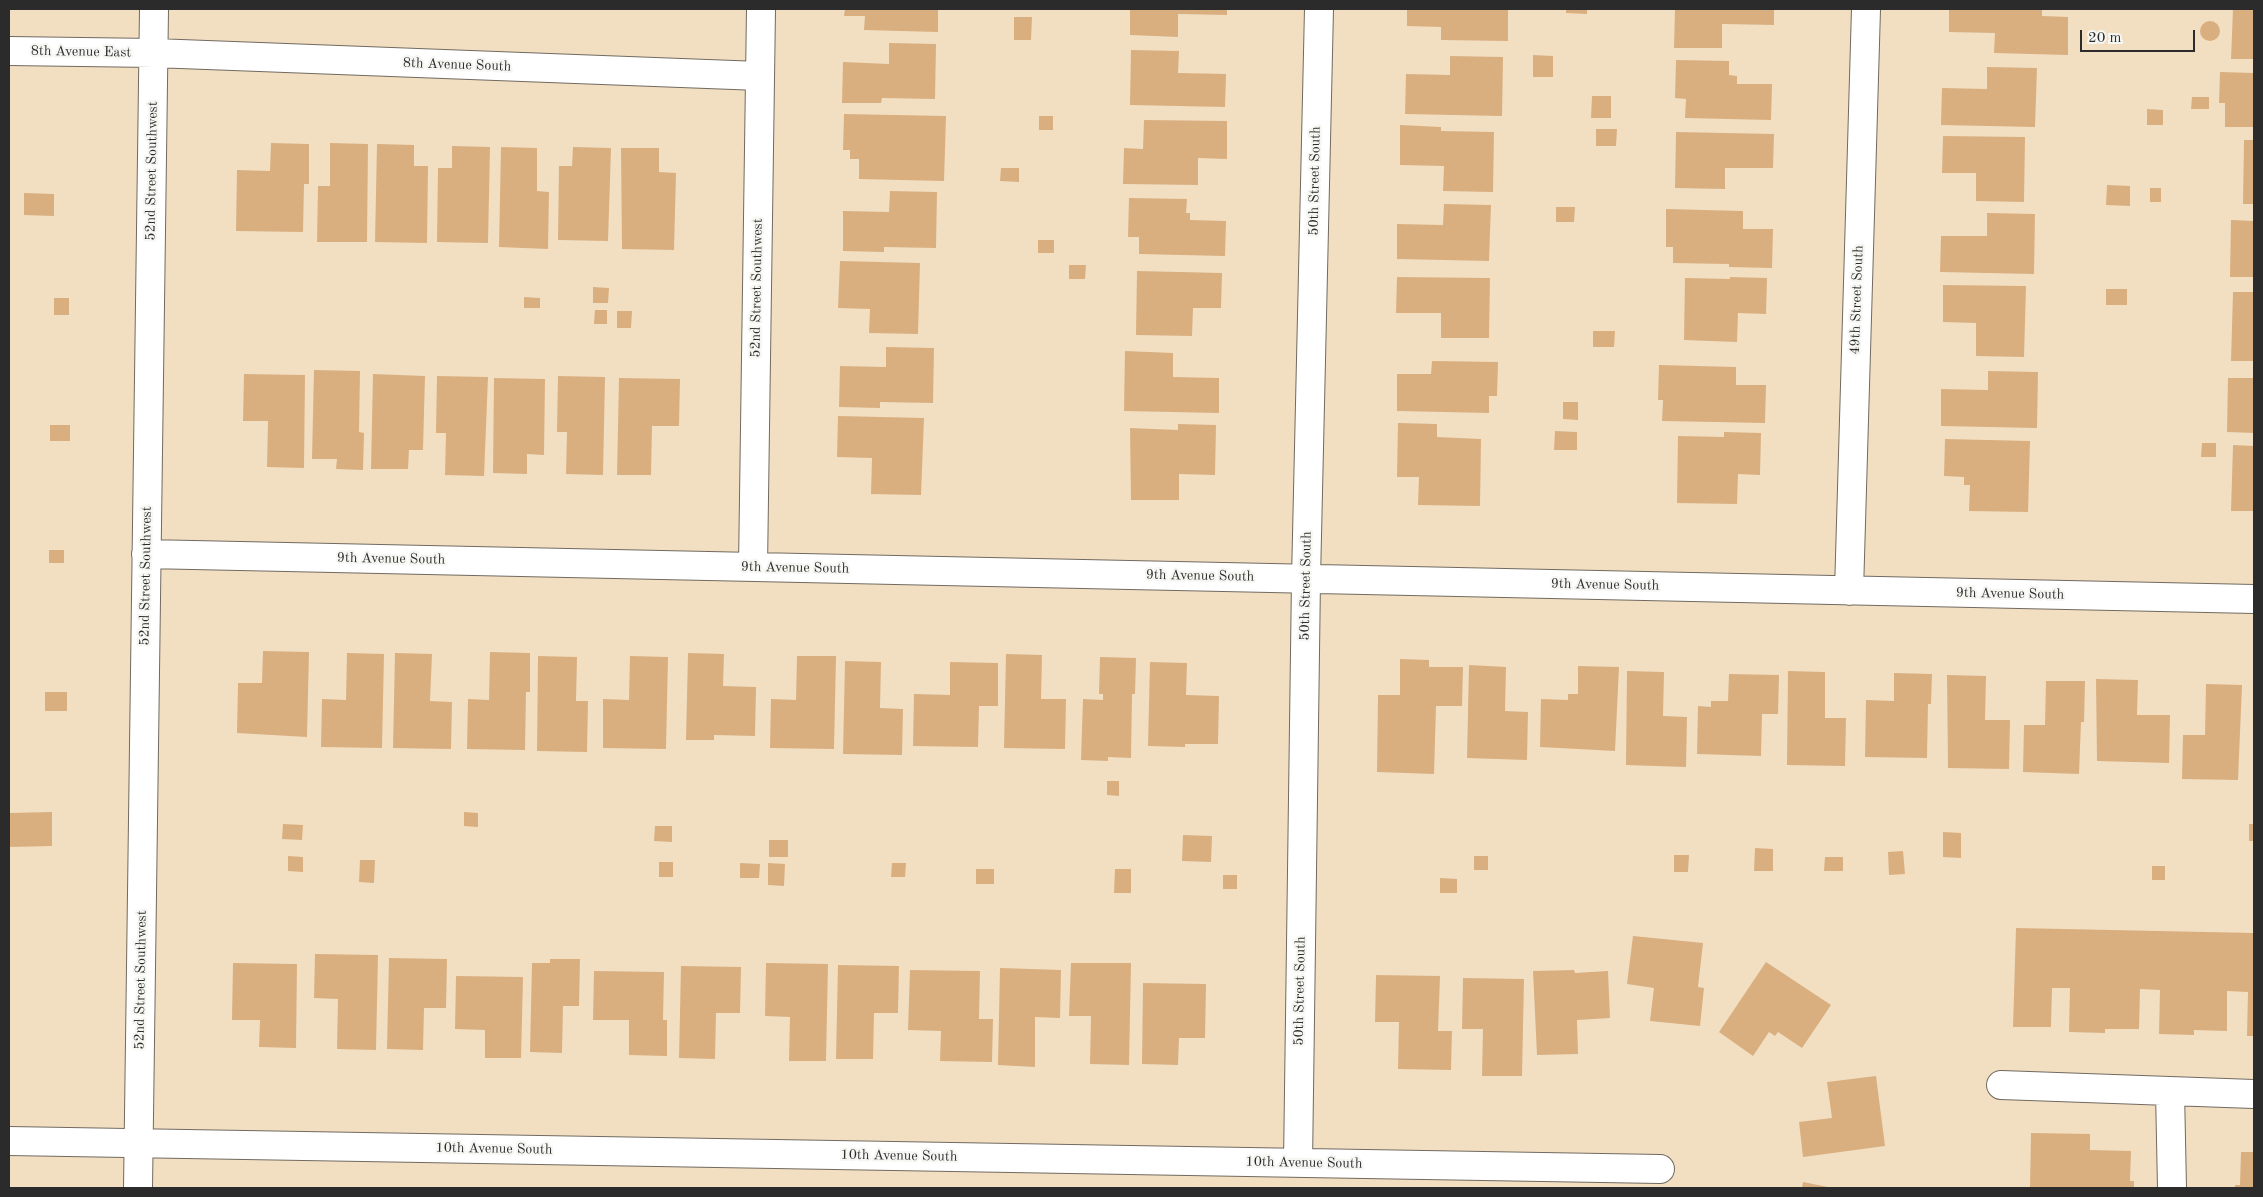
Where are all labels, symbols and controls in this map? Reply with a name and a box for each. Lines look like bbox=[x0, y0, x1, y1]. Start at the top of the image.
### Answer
scale bar bbox=[2083, 20, 2198, 52]
text: 20 m bbox=[2088, 31, 2122, 46]
street label: 8th Avenue East bbox=[31, 43, 131, 61]
street label: 8th Avenue South bbox=[402, 55, 512, 75]
street label: 52nd Street Southwest bbox=[142, 101, 162, 241]
street label: 50th Street South bbox=[1306, 126, 1324, 236]
street label: 52nd Street Southwest bbox=[747, 218, 767, 358]
street label: 49th Street South bbox=[1847, 245, 1867, 355]
street label: 52nd Street Southwest bbox=[136, 506, 156, 646]
street label: 50th Street South bbox=[1297, 531, 1315, 641]
street label: 9th Avenue South bbox=[337, 550, 445, 568]
street label: 9th Avenue South bbox=[741, 559, 849, 577]
street label: 9th Avenue South bbox=[1146, 567, 1254, 585]
street label: 9th Avenue South bbox=[1551, 576, 1659, 594]
street label: 9th Avenue South bbox=[1956, 585, 2064, 603]
street label: 52nd Street Southwest bbox=[131, 910, 151, 1050]
street label: 50th Street South bbox=[1291, 936, 1309, 1046]
street label: 10th Avenue South bbox=[436, 1140, 552, 1158]
street label: 10th Avenue South bbox=[841, 1147, 957, 1165]
street label: 10th Avenue South bbox=[1246, 1154, 1362, 1172]

